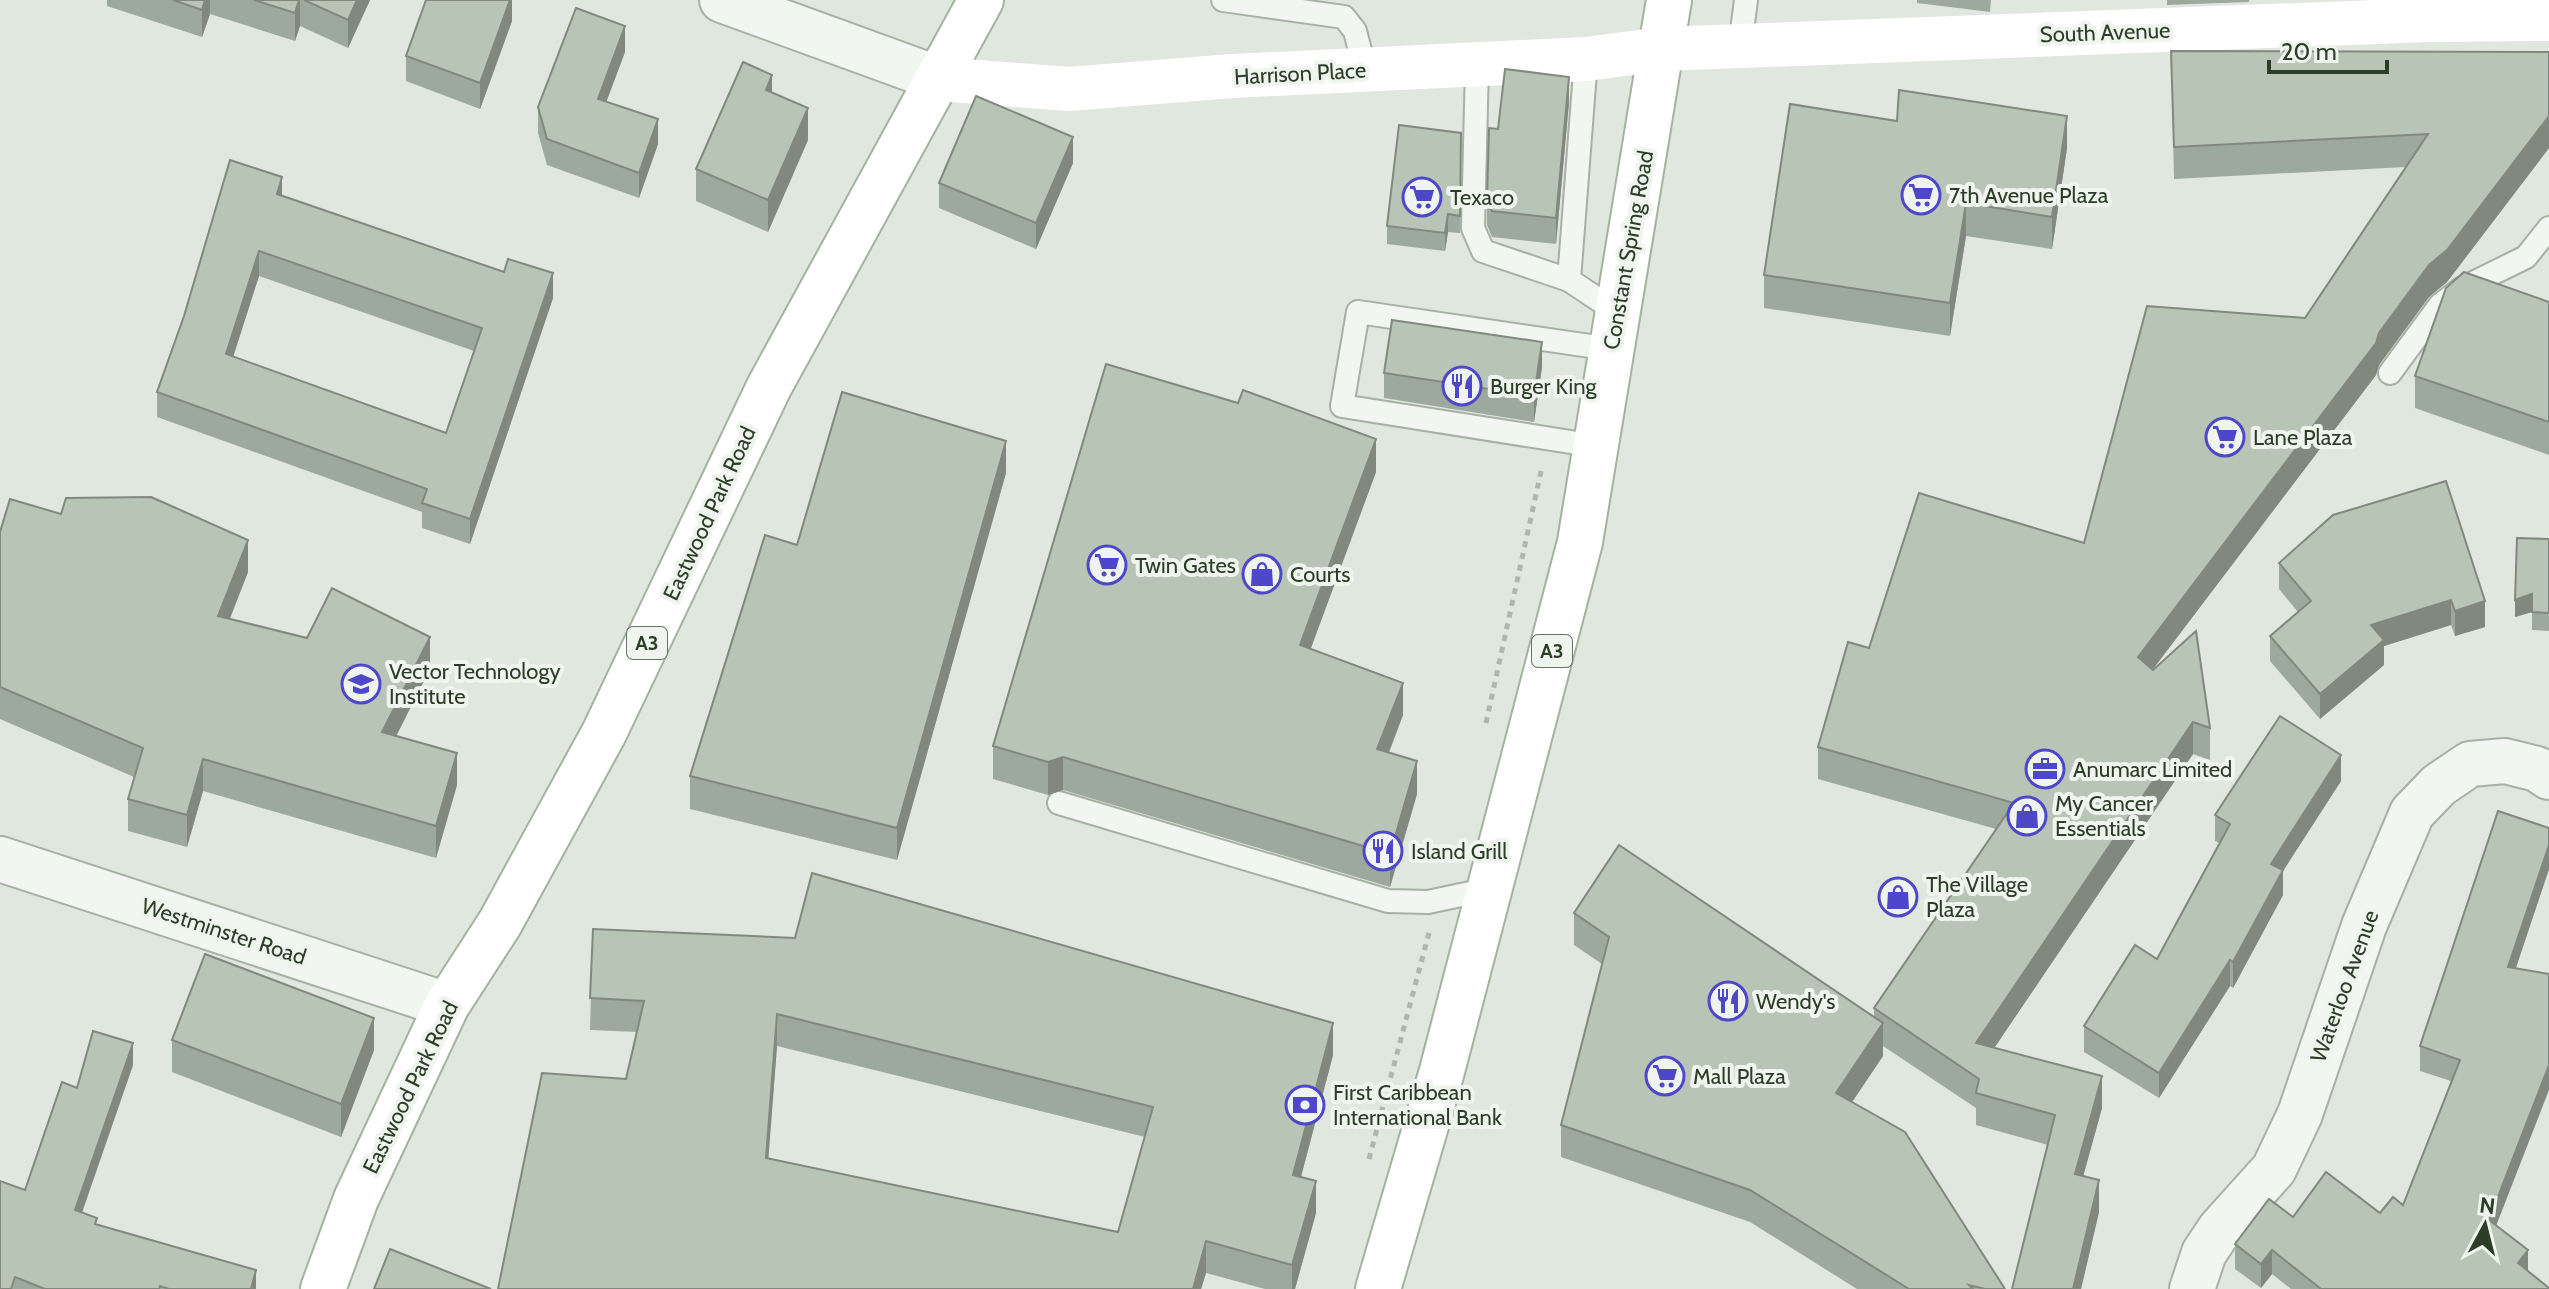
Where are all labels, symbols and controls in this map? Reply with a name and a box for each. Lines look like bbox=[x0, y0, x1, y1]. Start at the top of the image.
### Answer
street label: South Avenue bbox=[2039, 17, 2171, 48]
scale bar bbox=[2269, 24, 2387, 74]
text: 20 m bbox=[2281, 37, 2337, 66]
street label: Harrison Place bbox=[1233, 57, 1367, 90]
street label: Constant Spring Road bbox=[1598, 148, 1659, 352]
supermarket icon: 7th Avenue Plaza bbox=[1900, 174, 1942, 216]
supermarket icon: Texaco bbox=[1401, 176, 1443, 218]
place label: 7th Avenue Plaza bbox=[1949, 182, 2109, 209]
place label: Texaco bbox=[1450, 184, 1514, 211]
restaurant icon: Burger King bbox=[1441, 365, 1483, 407]
place label: Burger King bbox=[1490, 373, 1597, 400]
supermarket icon: Lane Plaza bbox=[2204, 416, 2246, 458]
street label: Eastwood Park Road bbox=[657, 422, 762, 604]
place label: Lane Plaza bbox=[2253, 424, 2353, 451]
supermarket icon: Twin Gates bbox=[1086, 544, 1128, 586]
place label: Twin Gates bbox=[1135, 552, 1236, 579]
shop icon: Courts bbox=[1241, 553, 1283, 595]
place label: Courts bbox=[1290, 561, 1350, 588]
road number: A3 bbox=[627, 627, 667, 659]
road number: A3 bbox=[1532, 635, 1572, 667]
place label: Vector Technology Institute bbox=[389, 658, 561, 710]
school or university icon: Vector Technology Institute bbox=[340, 663, 382, 705]
office icon: Anumarc Limited bbox=[2024, 748, 2066, 790]
place label: Anumarc Limited bbox=[2073, 756, 2232, 783]
place label: My Cancer Essentials bbox=[2055, 790, 2153, 842]
shop icon: My Cancer Essentials bbox=[2006, 795, 2048, 837]
restaurant icon: Island Grill bbox=[1362, 830, 1404, 872]
place label: Island Grill bbox=[1411, 838, 1508, 865]
place label: The Village Plaza bbox=[1926, 871, 2028, 923]
shop icon: The Village Plaza bbox=[1877, 876, 1919, 918]
street label: Westminster Road bbox=[138, 892, 309, 971]
street label: Waterloo Avenue bbox=[2304, 906, 2384, 1066]
restaurant icon: Wendy's bbox=[1707, 980, 1749, 1022]
place label: Wendy's bbox=[1756, 988, 1835, 1015]
street label: Eastwood Park Road bbox=[357, 996, 464, 1178]
supermarket icon: Mall Plaza bbox=[1644, 1055, 1686, 1097]
place label: Mall Plaza bbox=[1693, 1063, 1786, 1090]
place label: First Caribbean International Bank bbox=[1333, 1079, 1502, 1131]
bank icon: First Caribbean International Bank bbox=[1284, 1084, 1326, 1126]
north arrow bbox=[2445, 1185, 2525, 1265]
text: N bbox=[2478, 1191, 2497, 1220]

